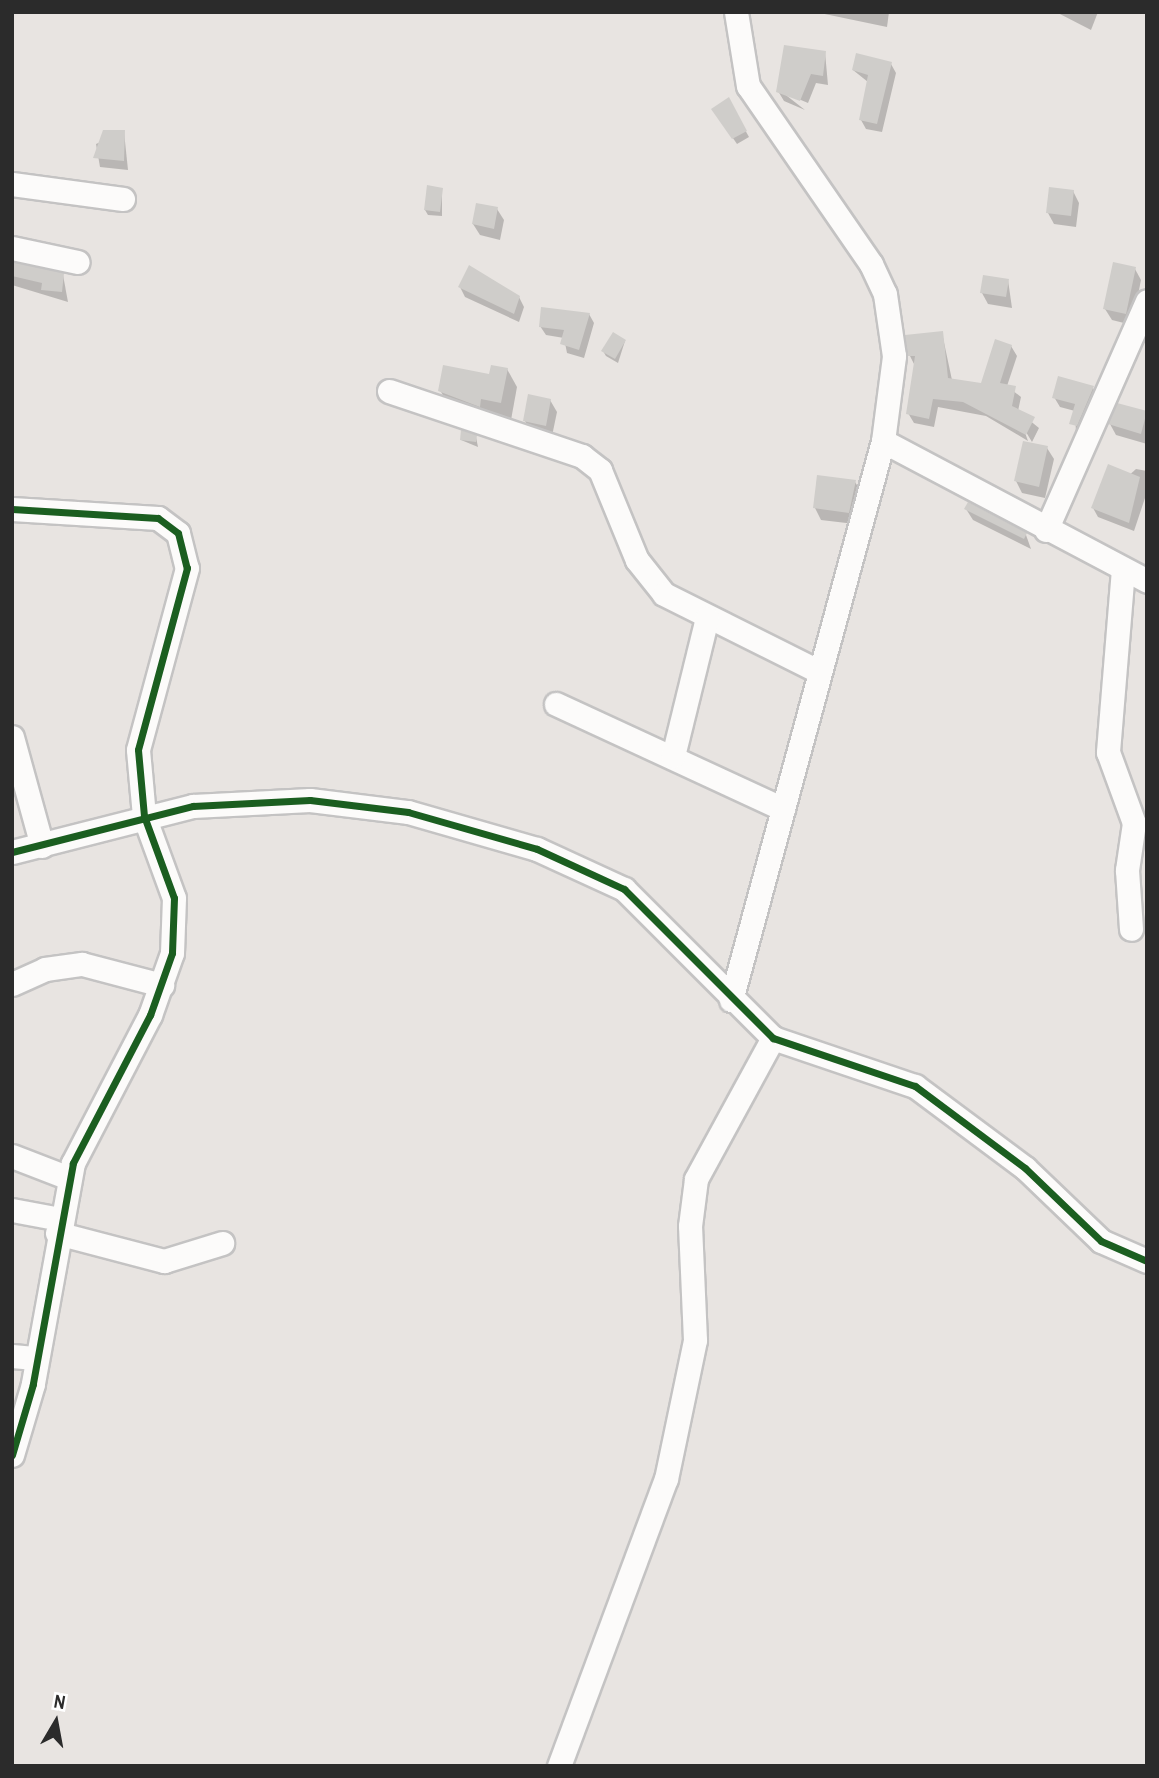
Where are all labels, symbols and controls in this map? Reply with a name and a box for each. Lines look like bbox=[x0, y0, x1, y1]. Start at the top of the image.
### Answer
north arrow bbox=[21, 1687, 91, 1757]
text: N bbox=[52, 1688, 67, 1715]

